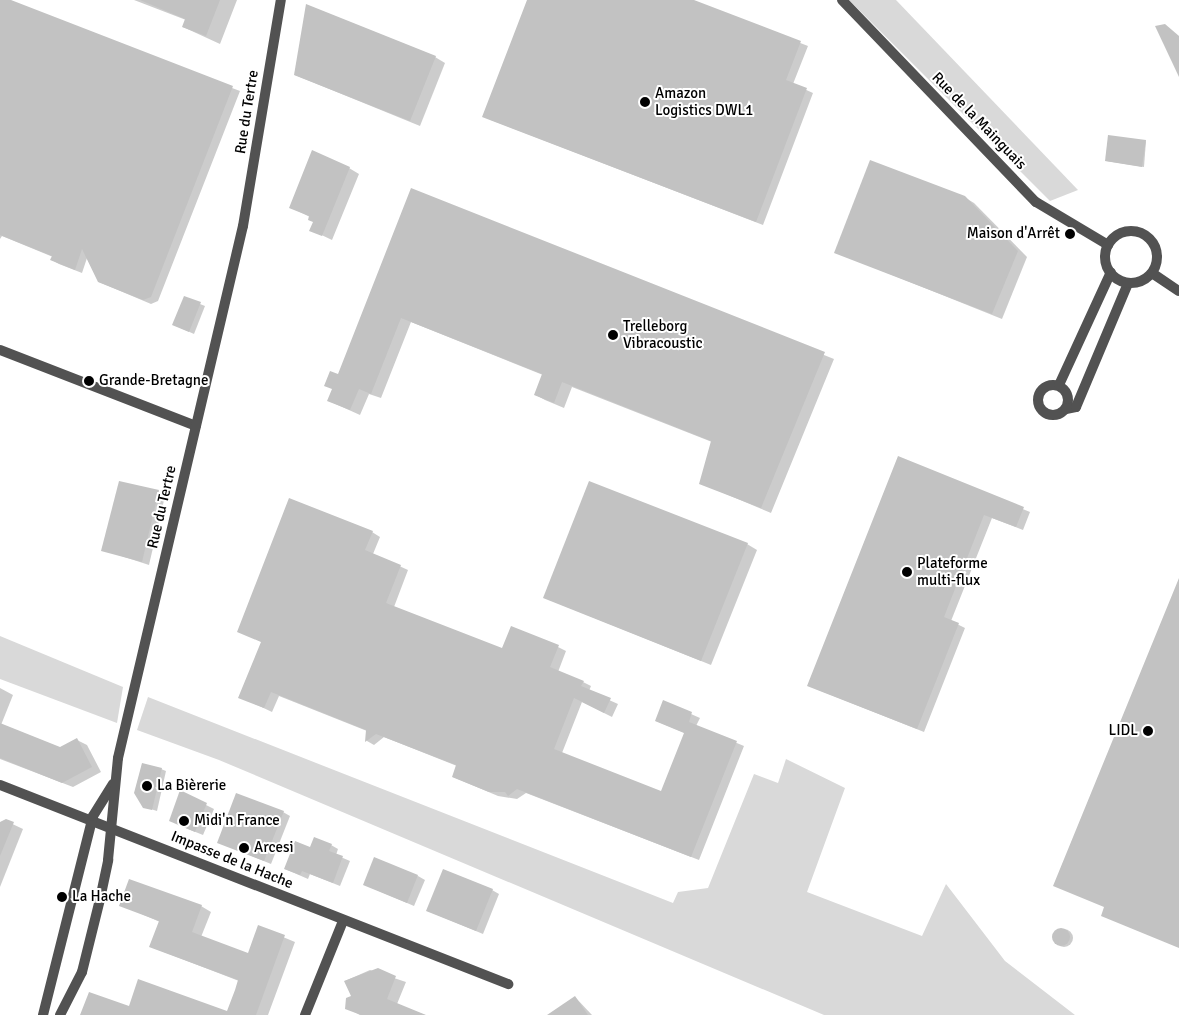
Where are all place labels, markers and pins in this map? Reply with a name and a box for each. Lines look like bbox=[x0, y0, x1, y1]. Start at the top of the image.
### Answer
place label: Amazon Logistics DWL1 bbox=[655, 84, 753, 119]
marker: Amazon Logistics DWL1 bbox=[639, 96, 651, 108]
place label: Maison d'Arrêt bbox=[967, 225, 1060, 243]
marker: Maison d'Arrêt bbox=[1064, 228, 1076, 240]
place label: Trelleborg Vibracoustic bbox=[623, 317, 703, 352]
marker: Trelleborg Vibracoustic bbox=[607, 329, 619, 341]
place label: Grande-Bretagne bbox=[99, 372, 209, 390]
marker: Grande-Bretagne bbox=[83, 375, 95, 387]
place label: Plateforme multi-flux bbox=[917, 554, 988, 589]
marker: Plateforme multi-flux bbox=[901, 566, 913, 578]
place label: LIDL bbox=[1109, 722, 1138, 740]
marker: LIDL bbox=[1142, 725, 1154, 737]
place label: La Bièrerie bbox=[157, 777, 226, 795]
marker: La Bièrerie bbox=[141, 780, 153, 792]
place label: Midi'n France bbox=[194, 812, 280, 830]
marker: Midi'n France bbox=[178, 815, 190, 827]
place label: Arcesi bbox=[254, 839, 294, 857]
marker: Arcesi bbox=[238, 842, 250, 854]
place label: La Hache bbox=[72, 888, 131, 906]
marker: La Hache bbox=[56, 891, 68, 903]

